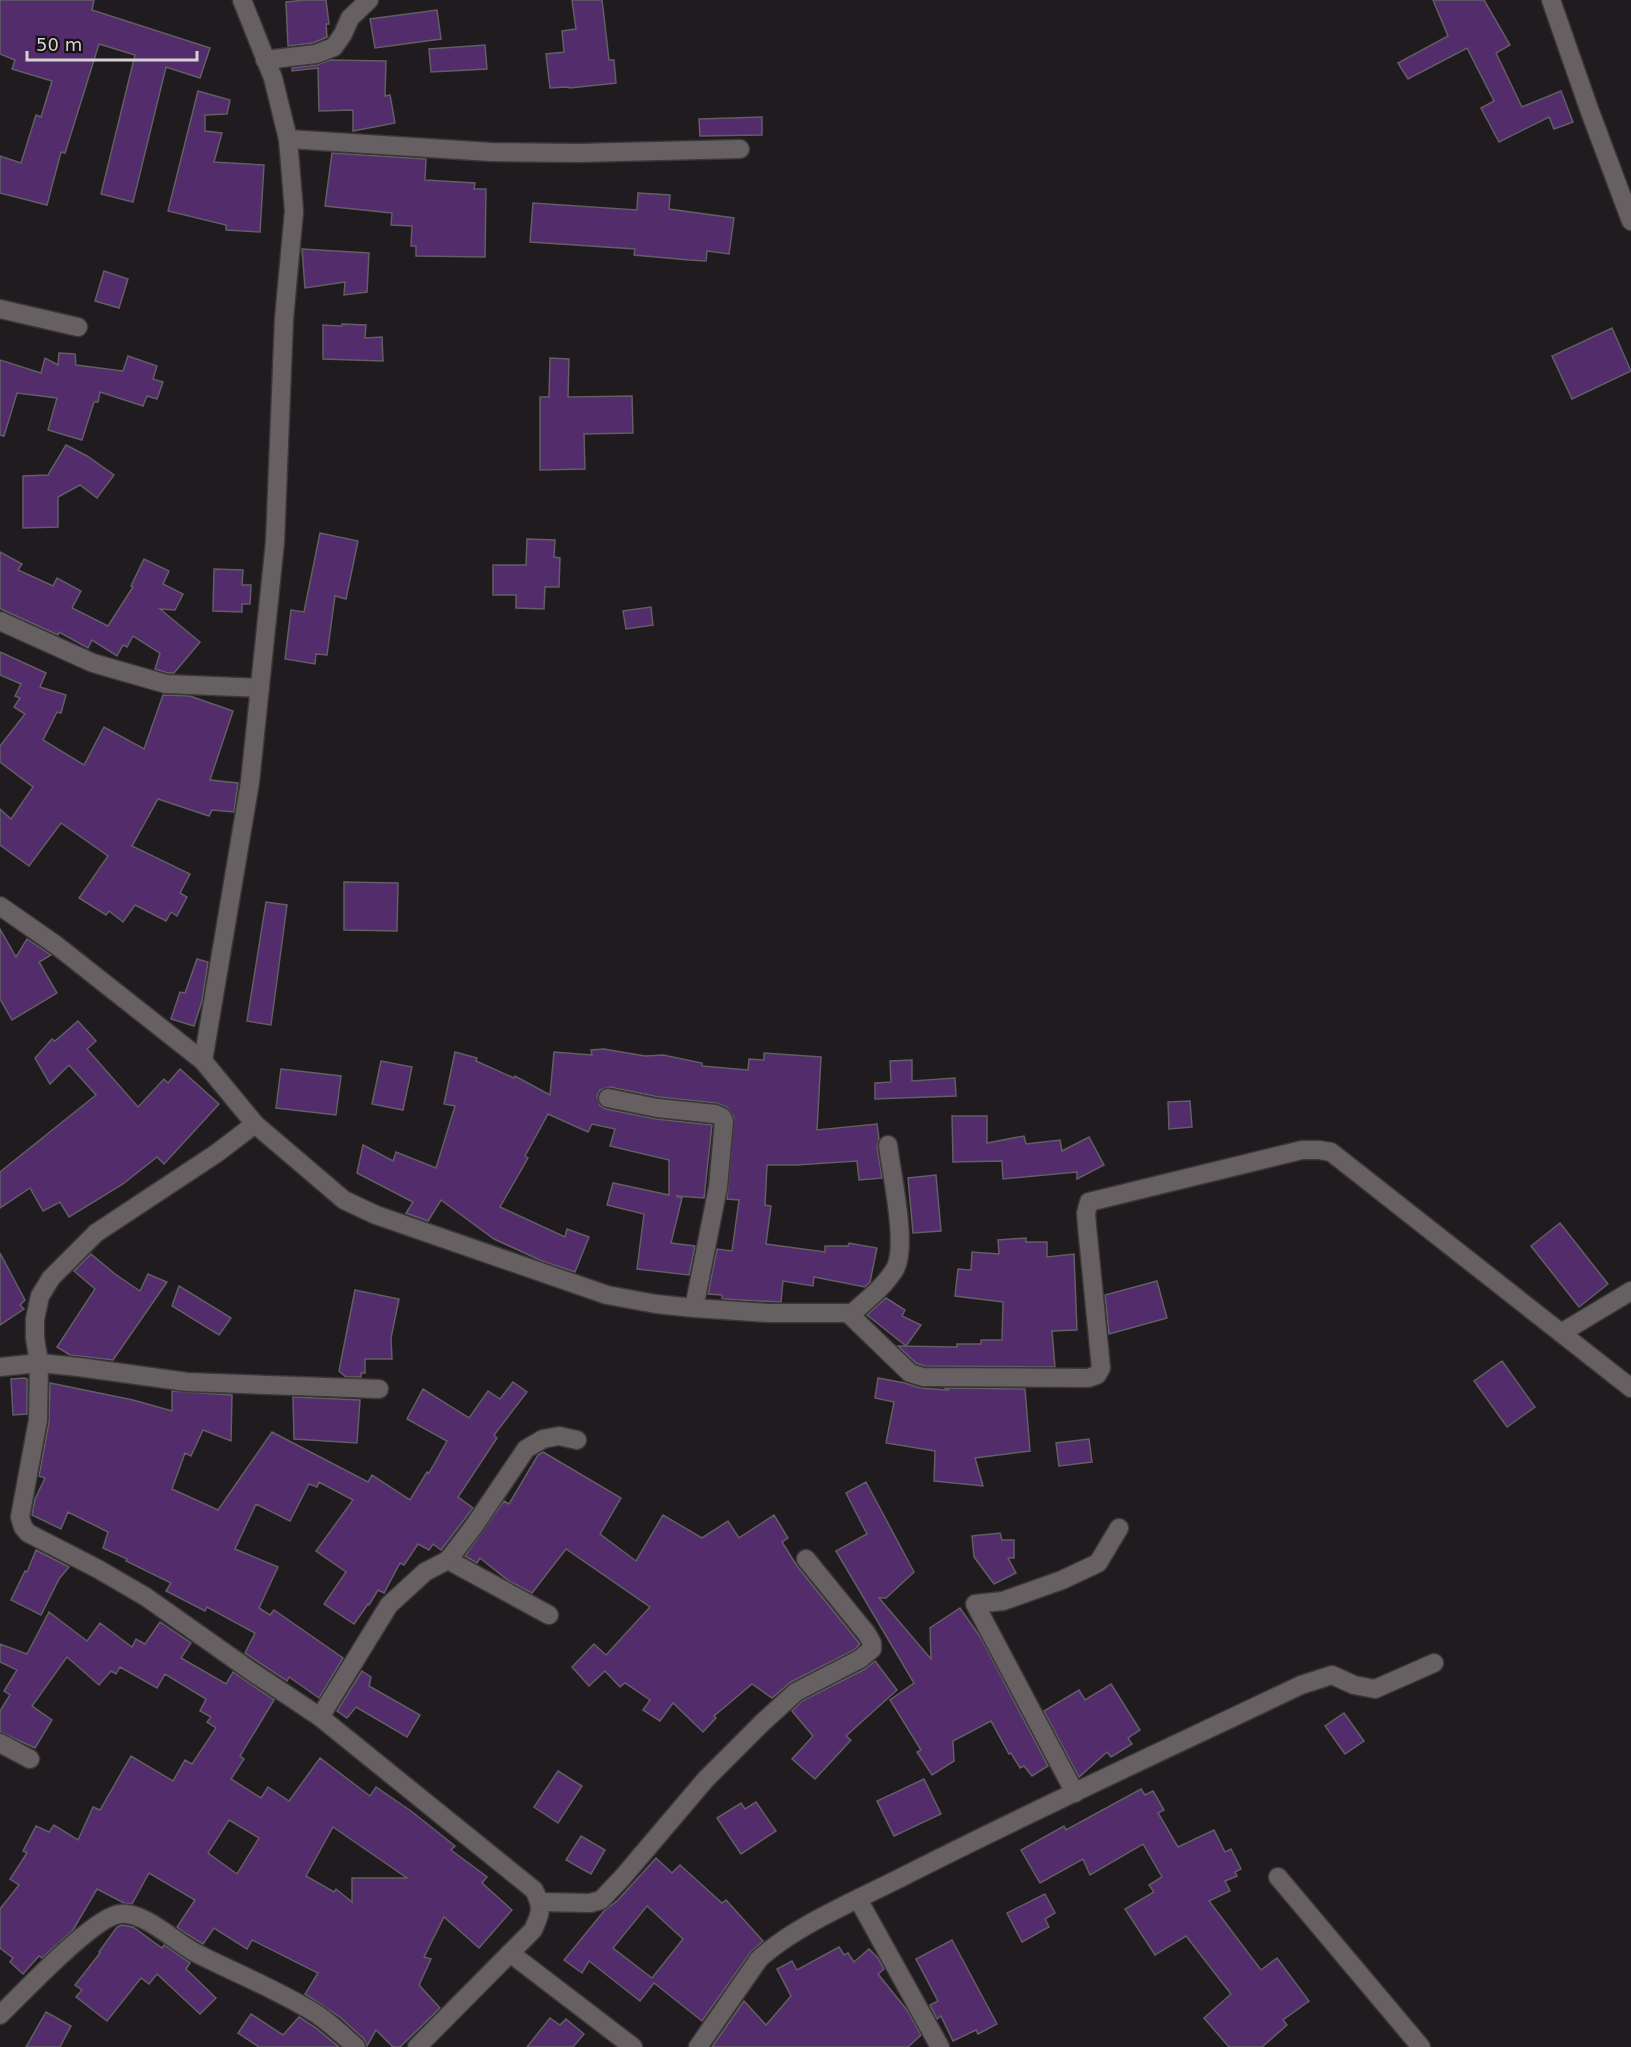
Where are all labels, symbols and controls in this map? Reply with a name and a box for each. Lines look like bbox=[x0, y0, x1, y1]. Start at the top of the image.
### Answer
scale bar bbox=[27, 24, 196, 62]
text: 50 m bbox=[36, 34, 82, 55]

